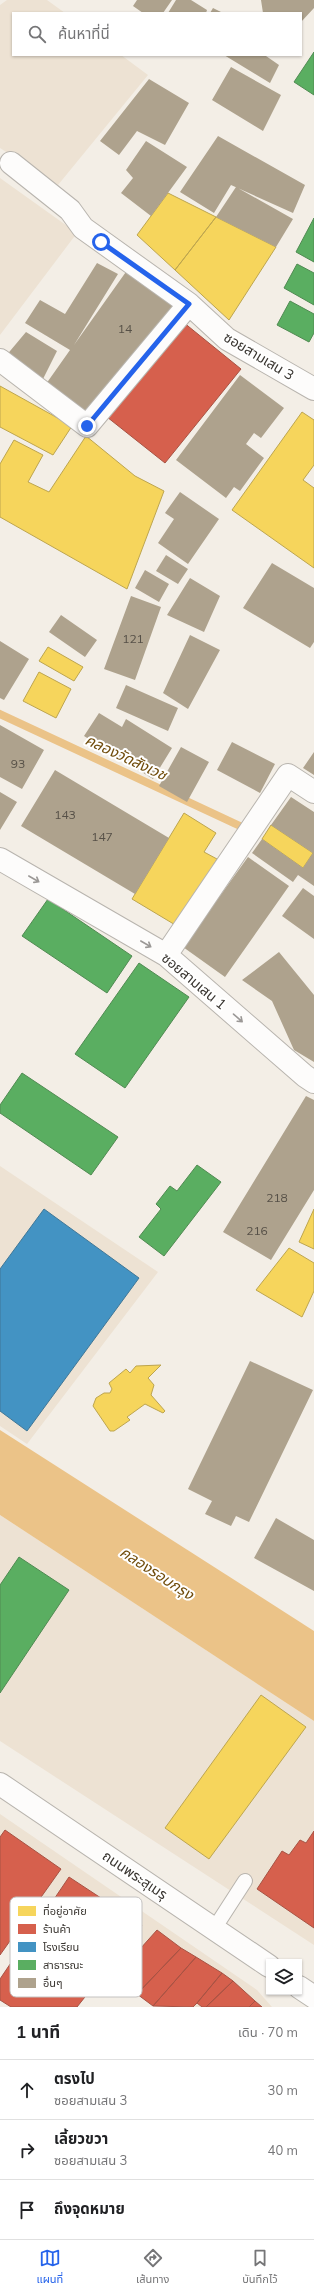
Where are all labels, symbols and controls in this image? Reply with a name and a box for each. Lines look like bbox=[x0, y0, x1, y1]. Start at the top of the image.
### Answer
search box bbox=[12, 12, 302, 56]
icon: search bbox=[26, 23, 48, 45]
text: ค้นหาที่นี่ bbox=[58, 24, 110, 43]
route start bbox=[92, 233, 110, 251]
house number: 14 bbox=[118, 321, 132, 336]
street label: ซอยสามเสน 3 bbox=[220, 328, 298, 384]
route end bbox=[78, 417, 96, 435]
house number: 121 bbox=[122, 631, 144, 646]
water label: คลองวัดสังเวช bbox=[82, 730, 171, 785]
house number: 93 bbox=[11, 756, 25, 771]
house number: 143 bbox=[54, 807, 76, 822]
house number: 147 bbox=[91, 829, 113, 844]
one-way arrow bbox=[28, 875, 40, 883]
one-way arrow bbox=[140, 940, 152, 948]
street label: ซอยสามเสน 1 bbox=[158, 949, 230, 1013]
one-way arrow bbox=[232, 1013, 243, 1022]
house number: 218 bbox=[266, 1190, 288, 1205]
house number: 216 bbox=[246, 1223, 268, 1238]
water label: คลองรอบกรุง bbox=[117, 1542, 198, 1604]
street label: ถนนพระสุเมรุ bbox=[99, 1847, 171, 1903]
legend bbox=[10, 1897, 142, 1997]
text: ที่อยู่อาศัย bbox=[43, 1903, 87, 1918]
text: ร้านค้า bbox=[43, 1922, 71, 1936]
text: โรงเรียน bbox=[43, 1940, 79, 1954]
text: สาธารณะ bbox=[43, 1958, 84, 1972]
map controls bbox=[266, 1959, 302, 1995]
button: layers bbox=[266, 1959, 302, 1995]
text: อื่นๆ bbox=[43, 1975, 63, 1990]
text: 1 นาที bbox=[16, 2021, 60, 2042]
text: เดิน · 70 m bbox=[238, 2024, 298, 2040]
text: ตรงไป bbox=[54, 2069, 95, 2088]
icon: ahead bbox=[16, 2079, 38, 2101]
text: 30 m bbox=[268, 2082, 298, 2098]
text: ซอยสามเสน 3 bbox=[54, 2092, 127, 2108]
text: เลี้ยวขวา bbox=[54, 2129, 108, 2148]
icon: right bbox=[16, 2139, 38, 2161]
text: 40 m bbox=[268, 2142, 298, 2158]
text: ซอยสามเสน 3 bbox=[54, 2152, 127, 2168]
icon: arrive bbox=[16, 2199, 38, 2221]
text: ถึงจุดหมาย bbox=[54, 2199, 125, 2218]
tab: แผนที่ bbox=[36, 2247, 63, 2288]
tab: เส้นทาง bbox=[136, 2247, 169, 2288]
tab: บันทึกไว้ bbox=[242, 2247, 278, 2288]

